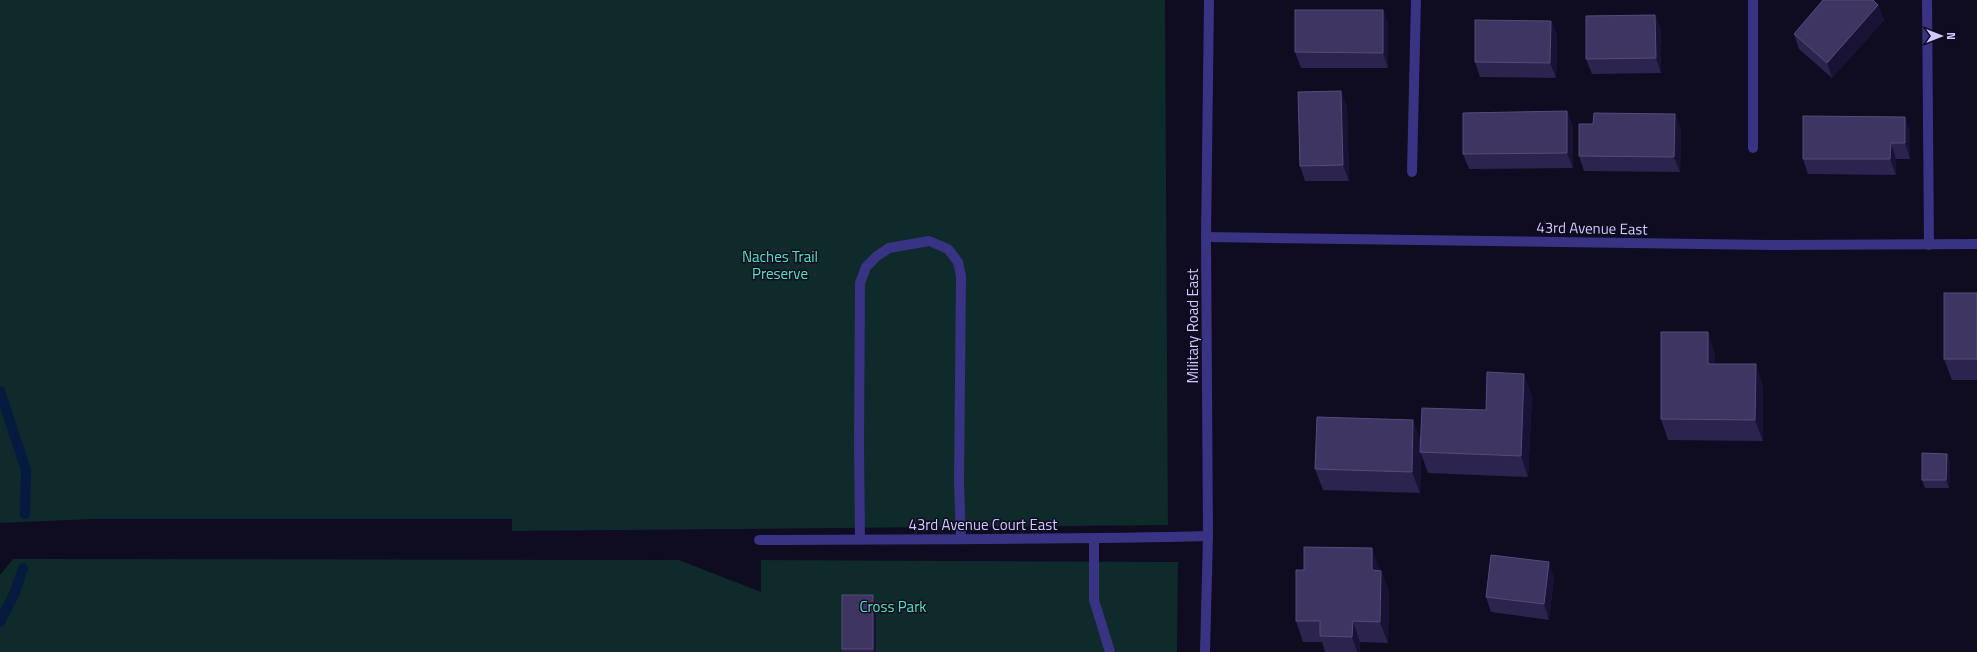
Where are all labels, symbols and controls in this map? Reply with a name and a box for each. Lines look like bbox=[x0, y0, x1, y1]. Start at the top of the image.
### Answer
north arrow bbox=[1921, 16, 1961, 56]
text: N bbox=[1943, 32, 1959, 40]
street label: 43rd Avenue East bbox=[1536, 216, 1649, 240]
park label: Naches Trail Preserve bbox=[742, 245, 818, 285]
street label: Military Road East bbox=[1181, 268, 1204, 383]
street label: 43rd Avenue Court East bbox=[909, 513, 1058, 536]
park label: Cross Park bbox=[859, 595, 927, 618]

